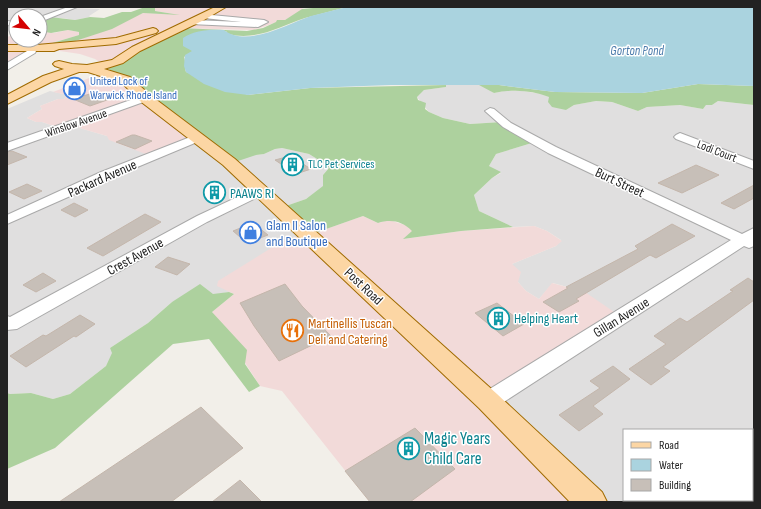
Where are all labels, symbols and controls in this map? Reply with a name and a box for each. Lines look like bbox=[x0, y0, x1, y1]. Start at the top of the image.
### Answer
north arrow bbox=[8, 8, 48, 48]
text: N bbox=[29, 27, 44, 38]
water label: Gorton Pond bbox=[610, 43, 664, 59]
place label: United Lock of Warwick Rhode Island bbox=[90, 74, 177, 103]
shop icon: United Lock of Warwick Rhode Island bbox=[61, 75, 87, 101]
street label: Winslow Avenue bbox=[43, 106, 109, 141]
street label: Lodi Court bbox=[695, 137, 739, 166]
building icon: TLC Pet Services bbox=[280, 151, 306, 177]
street label: Packard Avenue bbox=[65, 156, 139, 201]
place label: TLC Pet Services bbox=[308, 157, 375, 172]
street label: Burt Street bbox=[592, 164, 647, 201]
building icon: PAAWS RI bbox=[201, 180, 227, 206]
place label: PAAWS RI bbox=[230, 185, 274, 202]
place label: Glam II Salon and Boutique bbox=[266, 217, 328, 250]
shop icon: Glam II Salon and Boutique bbox=[237, 220, 263, 246]
street label: Crest Avenue bbox=[104, 234, 166, 279]
street label: Post Road bbox=[341, 264, 387, 309]
street label: Gillan Avenue bbox=[590, 294, 652, 341]
building icon: Helping Heart bbox=[486, 305, 512, 331]
place label: Helping Heart bbox=[514, 310, 578, 327]
place label: Martinellis Tuscan Deli and Catering bbox=[308, 315, 392, 348]
restaurant icon: Martinellis Tuscan Deli and Catering bbox=[279, 318, 305, 344]
place label: Magic Years Child Care bbox=[424, 429, 490, 469]
legend bbox=[623, 429, 753, 501]
building icon: Magic Years Child Care bbox=[395, 435, 421, 461]
text: Road bbox=[659, 438, 679, 453]
text: Water bbox=[659, 458, 683, 473]
text: Building bbox=[659, 478, 691, 493]

